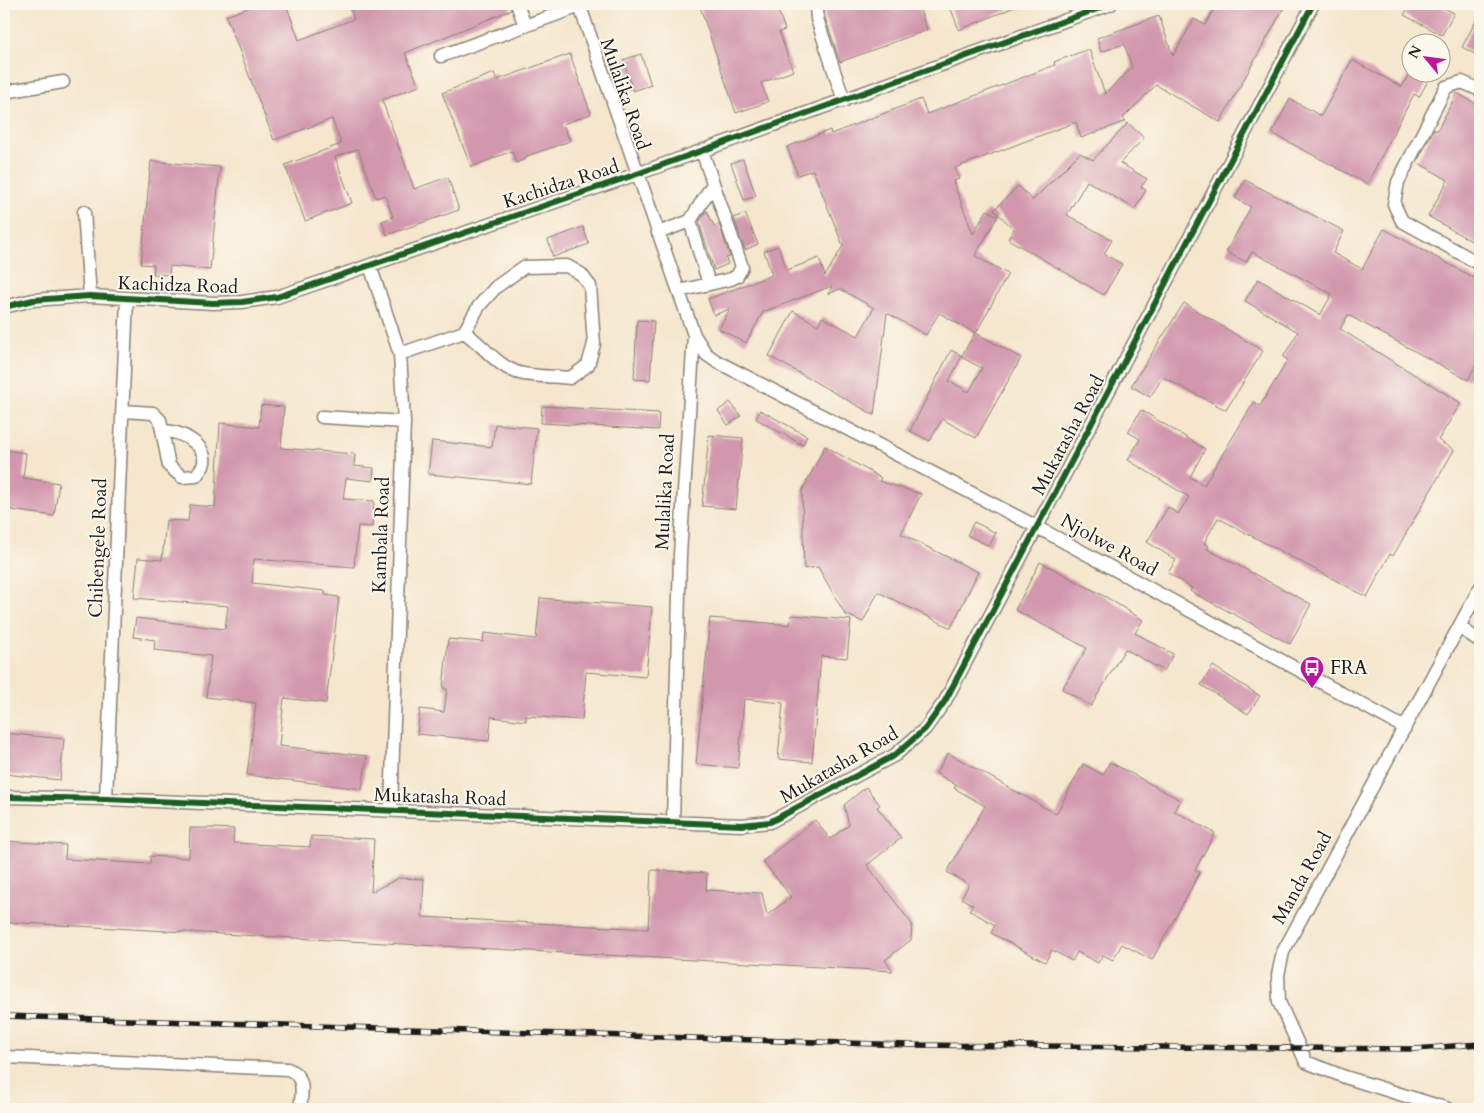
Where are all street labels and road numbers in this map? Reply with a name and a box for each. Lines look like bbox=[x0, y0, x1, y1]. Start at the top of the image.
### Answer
street label: Mulalika Road bbox=[594, 35, 656, 153]
street label: Kachidza Road bbox=[500, 153, 622, 215]
street label: Kachidza Road bbox=[117, 270, 239, 300]
street label: Mukatasha Road bbox=[1025, 370, 1111, 500]
street label: Mulalika Road bbox=[649, 433, 681, 551]
street label: Kambala Road bbox=[366, 476, 396, 594]
street label: Chibengele Road bbox=[83, 478, 113, 618]
street label: Njolwe Road bbox=[1056, 508, 1162, 582]
street label: Mukatasha Road bbox=[775, 721, 903, 809]
street label: Mukatasha Road bbox=[373, 782, 507, 812]
street label: Manda Road bbox=[1266, 827, 1338, 929]

